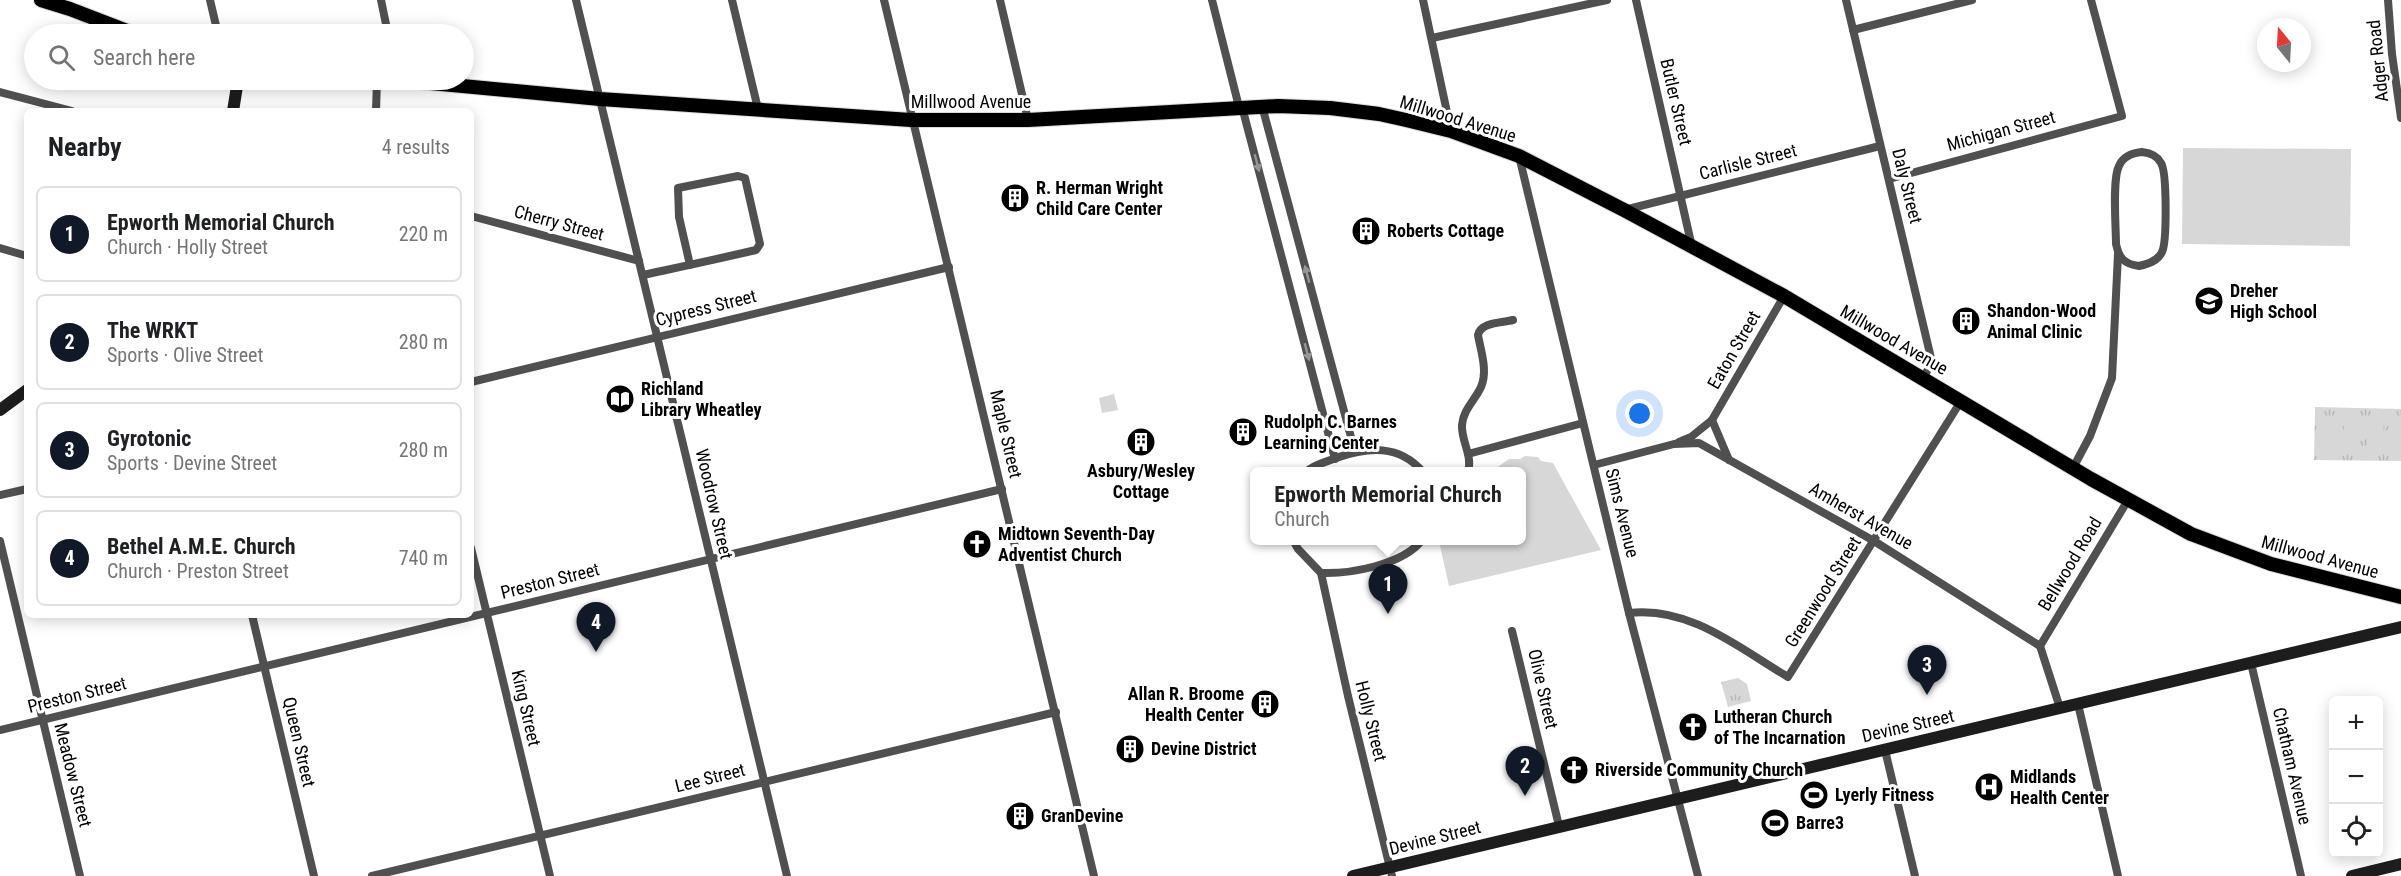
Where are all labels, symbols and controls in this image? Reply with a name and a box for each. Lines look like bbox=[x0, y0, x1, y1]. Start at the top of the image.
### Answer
north arrow bbox=[2257, 18, 2311, 72]
street label: Adger Road bbox=[2363, 19, 2392, 103]
search box bbox=[24, 24, 474, 90]
icon: search bbox=[45, 41, 78, 74]
text: Search here bbox=[93, 45, 195, 70]
street label: Butler Street bbox=[1656, 57, 1697, 147]
street label: Millwood Avenue bbox=[911, 91, 1031, 112]
street label: Millwood Avenue bbox=[1397, 91, 1519, 146]
street label: Michigan Street bbox=[1944, 106, 2057, 155]
text: Nearby bbox=[48, 132, 122, 162]
text: 4 results bbox=[382, 135, 450, 159]
street label: Carlisle Street bbox=[1697, 139, 1799, 184]
street label: Daly Street bbox=[1888, 146, 1927, 226]
one-way arrow bbox=[1253, 154, 1262, 172]
place label: R. Herman Wright Child Care Center bbox=[1036, 177, 1164, 219]
building icon: R. Herman Wright Child Care Center bbox=[999, 182, 1031, 214]
street label: Cherry Street bbox=[512, 200, 606, 245]
text: Epworth Memorial Church bbox=[107, 210, 335, 235]
building icon: Roberts Cottage bbox=[1350, 215, 1382, 247]
place label: Roberts Cottage bbox=[1387, 220, 1504, 241]
text: 1 bbox=[64, 222, 75, 246]
text: 220 m bbox=[399, 222, 448, 246]
text: Church · Holly Street bbox=[107, 235, 268, 259]
one-way arrow bbox=[1301, 265, 1311, 283]
place label: Dreher High School bbox=[2230, 280, 2317, 322]
street label: Cypress Street bbox=[653, 285, 758, 330]
school or university icon: Dreher High School bbox=[2193, 285, 2225, 317]
street label: Millwood Avenue bbox=[1837, 300, 1952, 379]
place label: Shandon-Wood Animal Clinic bbox=[1987, 300, 2096, 342]
building icon: Shandon-Wood Animal Clinic bbox=[1950, 305, 1982, 337]
street label: Eaton Street bbox=[1703, 307, 1764, 393]
text: The WRKT bbox=[107, 318, 198, 343]
text: 2 bbox=[64, 330, 75, 354]
text: 280 m bbox=[399, 330, 448, 354]
text: Sports · Olive Street bbox=[107, 343, 263, 367]
one-way arrow bbox=[1302, 343, 1312, 361]
place label: Richland Library Wheatley bbox=[641, 378, 762, 420]
library icon: Richland Library Wheatley bbox=[604, 383, 636, 415]
street label: Maple Street bbox=[986, 388, 1027, 480]
your location bbox=[1625, 399, 1654, 428]
place label: Rudolph C. Barnes Learning Center bbox=[1264, 411, 1397, 453]
building icon: Rudolph C. Barnes Learning Center bbox=[1227, 416, 1259, 448]
text: Gyrotonic bbox=[107, 426, 191, 451]
building icon: Asbury/Wesley Cottage bbox=[1125, 426, 1157, 458]
text: 3 bbox=[64, 438, 75, 462]
text: 280 m bbox=[399, 438, 448, 462]
street label: Woodrow Street bbox=[692, 447, 737, 561]
text: Sports · Devine Street bbox=[107, 451, 277, 475]
place label: Asbury/Wesley Cottage bbox=[1087, 460, 1195, 502]
street label: Sims Avenue bbox=[1601, 466, 1644, 560]
popup bbox=[1250, 467, 1526, 545]
street label: Amherst Avenue bbox=[1806, 477, 1917, 554]
text: Epworth Memorial Church bbox=[1274, 482, 1502, 507]
text: Church bbox=[1274, 507, 1330, 531]
street label: Bellwood Road bbox=[2033, 513, 2106, 614]
place label: Midtown Seventh-Day Adventist Church bbox=[998, 523, 1155, 565]
church icon: Midtown Seventh-Day Adventist Church bbox=[961, 528, 993, 560]
street label: Millwood Avenue bbox=[2259, 531, 2381, 582]
street label: Greenwood Street bbox=[1780, 533, 1865, 651]
text: Bethel A.M.E. Church bbox=[107, 534, 296, 559]
text: 4 bbox=[64, 546, 75, 570]
text: 740 m bbox=[399, 546, 448, 570]
street label: Preston Street bbox=[498, 558, 601, 603]
text: Church · Preston Street bbox=[107, 559, 289, 583]
pin: 1 bbox=[1368, 564, 1408, 614]
pin: 4 bbox=[576, 602, 616, 652]
pin: 3 bbox=[1908, 646, 1946, 695]
street label: Olive Street bbox=[1524, 647, 1563, 731]
street label: King Street bbox=[507, 668, 545, 748]
street label: Preston Street bbox=[25, 672, 128, 717]
street label: Holly Street bbox=[1351, 678, 1392, 763]
place label: Allan R. Broome Health Center bbox=[1128, 683, 1244, 725]
building icon: Allan R. Broome Health Center bbox=[1249, 688, 1281, 720]
street label: Queen Street bbox=[279, 695, 320, 789]
map controls bbox=[2329, 696, 2383, 858]
button: + bbox=[2329, 696, 2383, 750]
street label: Devine Street bbox=[1860, 705, 1956, 746]
street label: Chatham Avenue bbox=[2269, 705, 2316, 827]
place label: Lutheran Church of The Incarnation bbox=[1714, 706, 1846, 748]
church icon: Lutheran Church of The Incarnation bbox=[1677, 711, 1709, 743]
street label: Meadow Street bbox=[50, 721, 97, 829]
building icon: Devine District bbox=[1114, 733, 1146, 765]
place label: Devine District bbox=[1151, 738, 1257, 759]
pin: 2 bbox=[1506, 746, 1544, 796]
button: − bbox=[2329, 750, 2383, 804]
church icon: Riverside Community Church bbox=[1558, 754, 1590, 786]
street label: Lee Street bbox=[673, 759, 747, 796]
place label: Riverside Community Church bbox=[1595, 759, 1803, 780]
place label: Midlands Health Center bbox=[2010, 766, 2109, 808]
hospital icon: Midlands Health Center bbox=[1973, 771, 2005, 803]
sports icon: Lyerly Fitness bbox=[1798, 779, 1830, 811]
place label: Lyerly Fitness bbox=[1835, 784, 1934, 805]
building icon: GranDevine bbox=[1004, 800, 1036, 832]
button: locate bbox=[2329, 804, 2383, 858]
place label: GranDevine bbox=[1041, 805, 1124, 826]
sports icon: Barre3 bbox=[1759, 807, 1791, 839]
place label: Barre3 bbox=[1796, 812, 1844, 833]
street label: Devine Street bbox=[1387, 816, 1483, 859]

